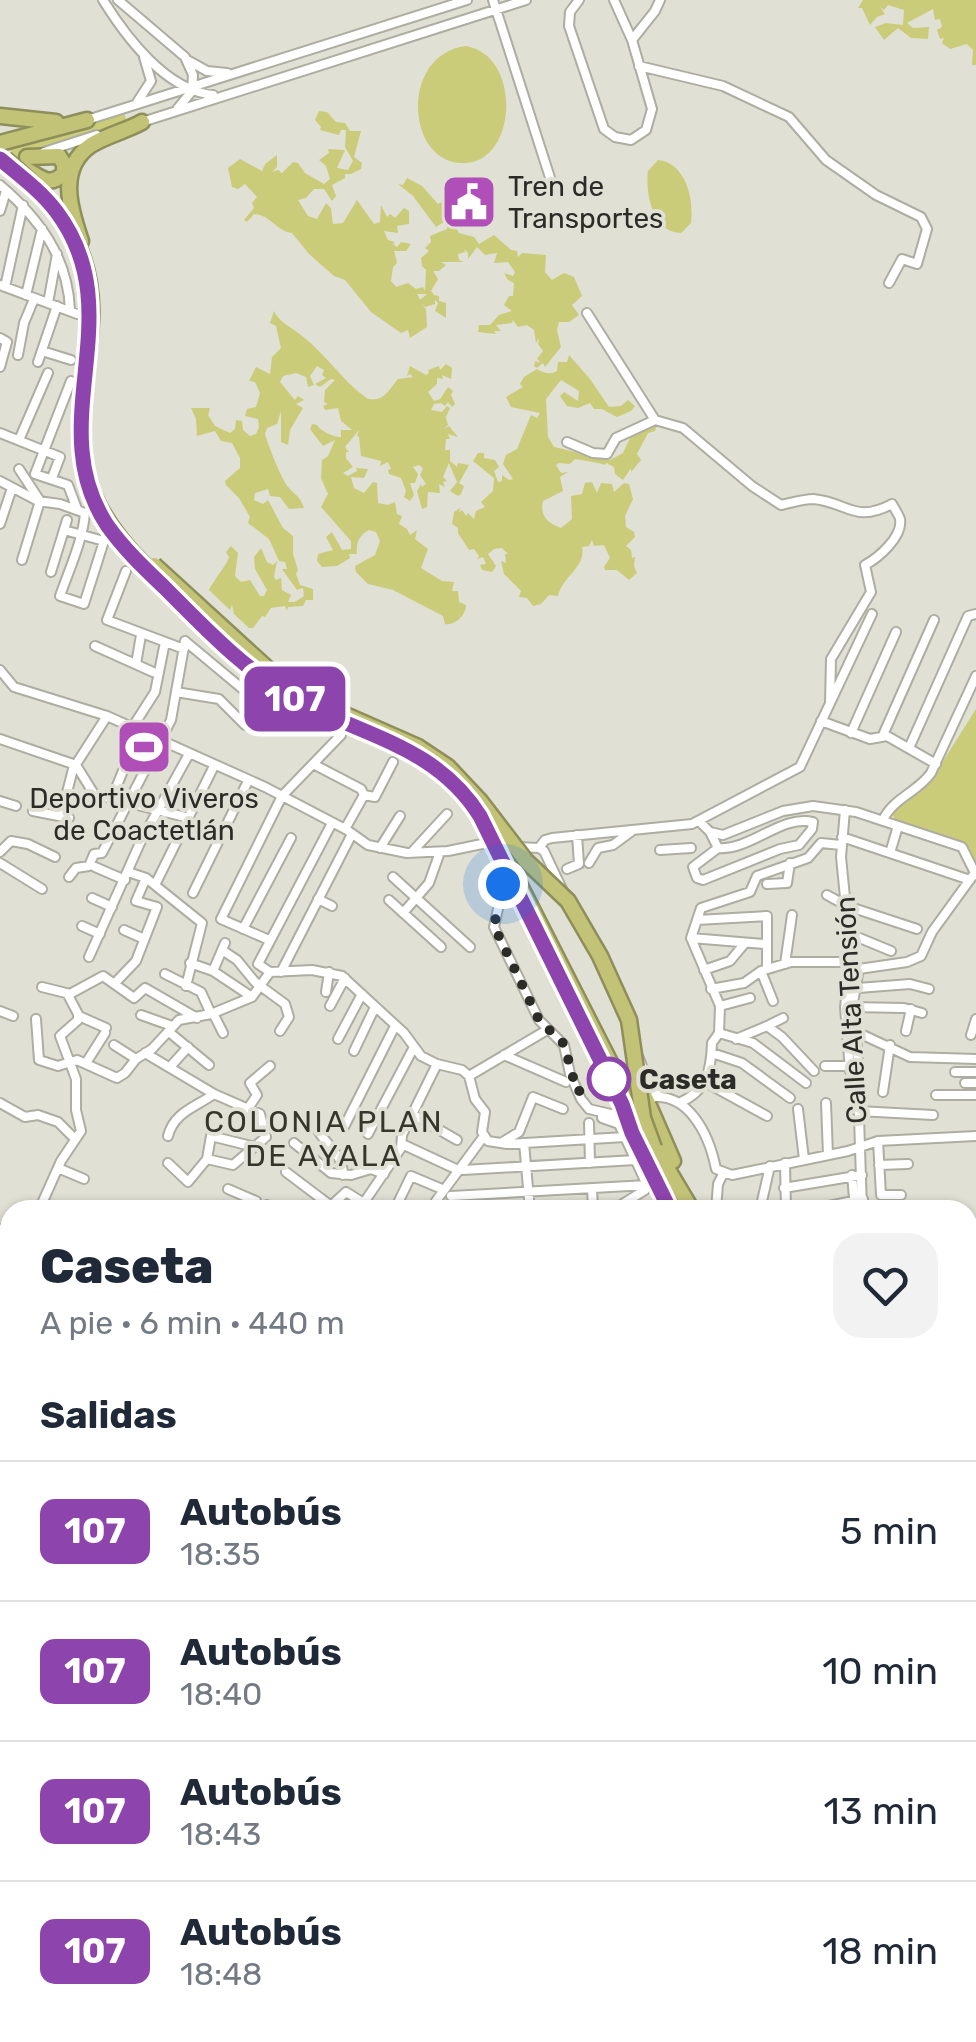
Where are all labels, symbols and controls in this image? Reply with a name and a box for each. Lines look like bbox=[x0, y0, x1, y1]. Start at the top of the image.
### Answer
place label: Tren de Transportes bbox=[508, 170, 663, 235]
public building icon: Tren de Transportes bbox=[439, 172, 499, 232]
line badge: 107 bbox=[238, 666, 352, 732]
text: 107 bbox=[264, 678, 326, 720]
sports icon: Deportivo Viveros de Coactetlán bbox=[114, 717, 174, 777]
place label: Deportivo Viveros de Coactetlán bbox=[29, 782, 259, 847]
your location bbox=[478, 859, 528, 909]
street label: Calle Alta Tensión bbox=[829, 895, 873, 1125]
marker: Caseta bbox=[588, 1058, 630, 1100]
place label: Caseta bbox=[639, 1063, 737, 1096]
district label: COLONIA PLAN DE AYALA bbox=[204, 1104, 444, 1174]
button: heart bbox=[833, 1233, 938, 1338]
text: Caseta bbox=[40, 1238, 213, 1295]
text: A pie · 6 min · 440 m bbox=[40, 1304, 345, 1342]
text: Salidas bbox=[40, 1392, 177, 1438]
text: Autobús bbox=[180, 1489, 342, 1535]
text: 5 min bbox=[840, 1508, 938, 1554]
text: 107 bbox=[64, 1510, 126, 1552]
text: 18:35 bbox=[180, 1535, 260, 1573]
text: Autobús bbox=[180, 1629, 342, 1675]
text: 10 min bbox=[822, 1648, 938, 1694]
text: 107 bbox=[64, 1650, 126, 1692]
text: 18:40 bbox=[180, 1675, 262, 1713]
text: Autobús bbox=[180, 1769, 342, 1815]
text: 13 min bbox=[824, 1788, 938, 1834]
text: 107 bbox=[64, 1790, 126, 1832]
text: 18:43 bbox=[180, 1815, 261, 1853]
text: Autobús bbox=[180, 1909, 342, 1955]
text: 18 min bbox=[822, 1928, 938, 1974]
text: 107 bbox=[64, 1930, 126, 1972]
text: 18:48 bbox=[180, 1955, 262, 1993]

